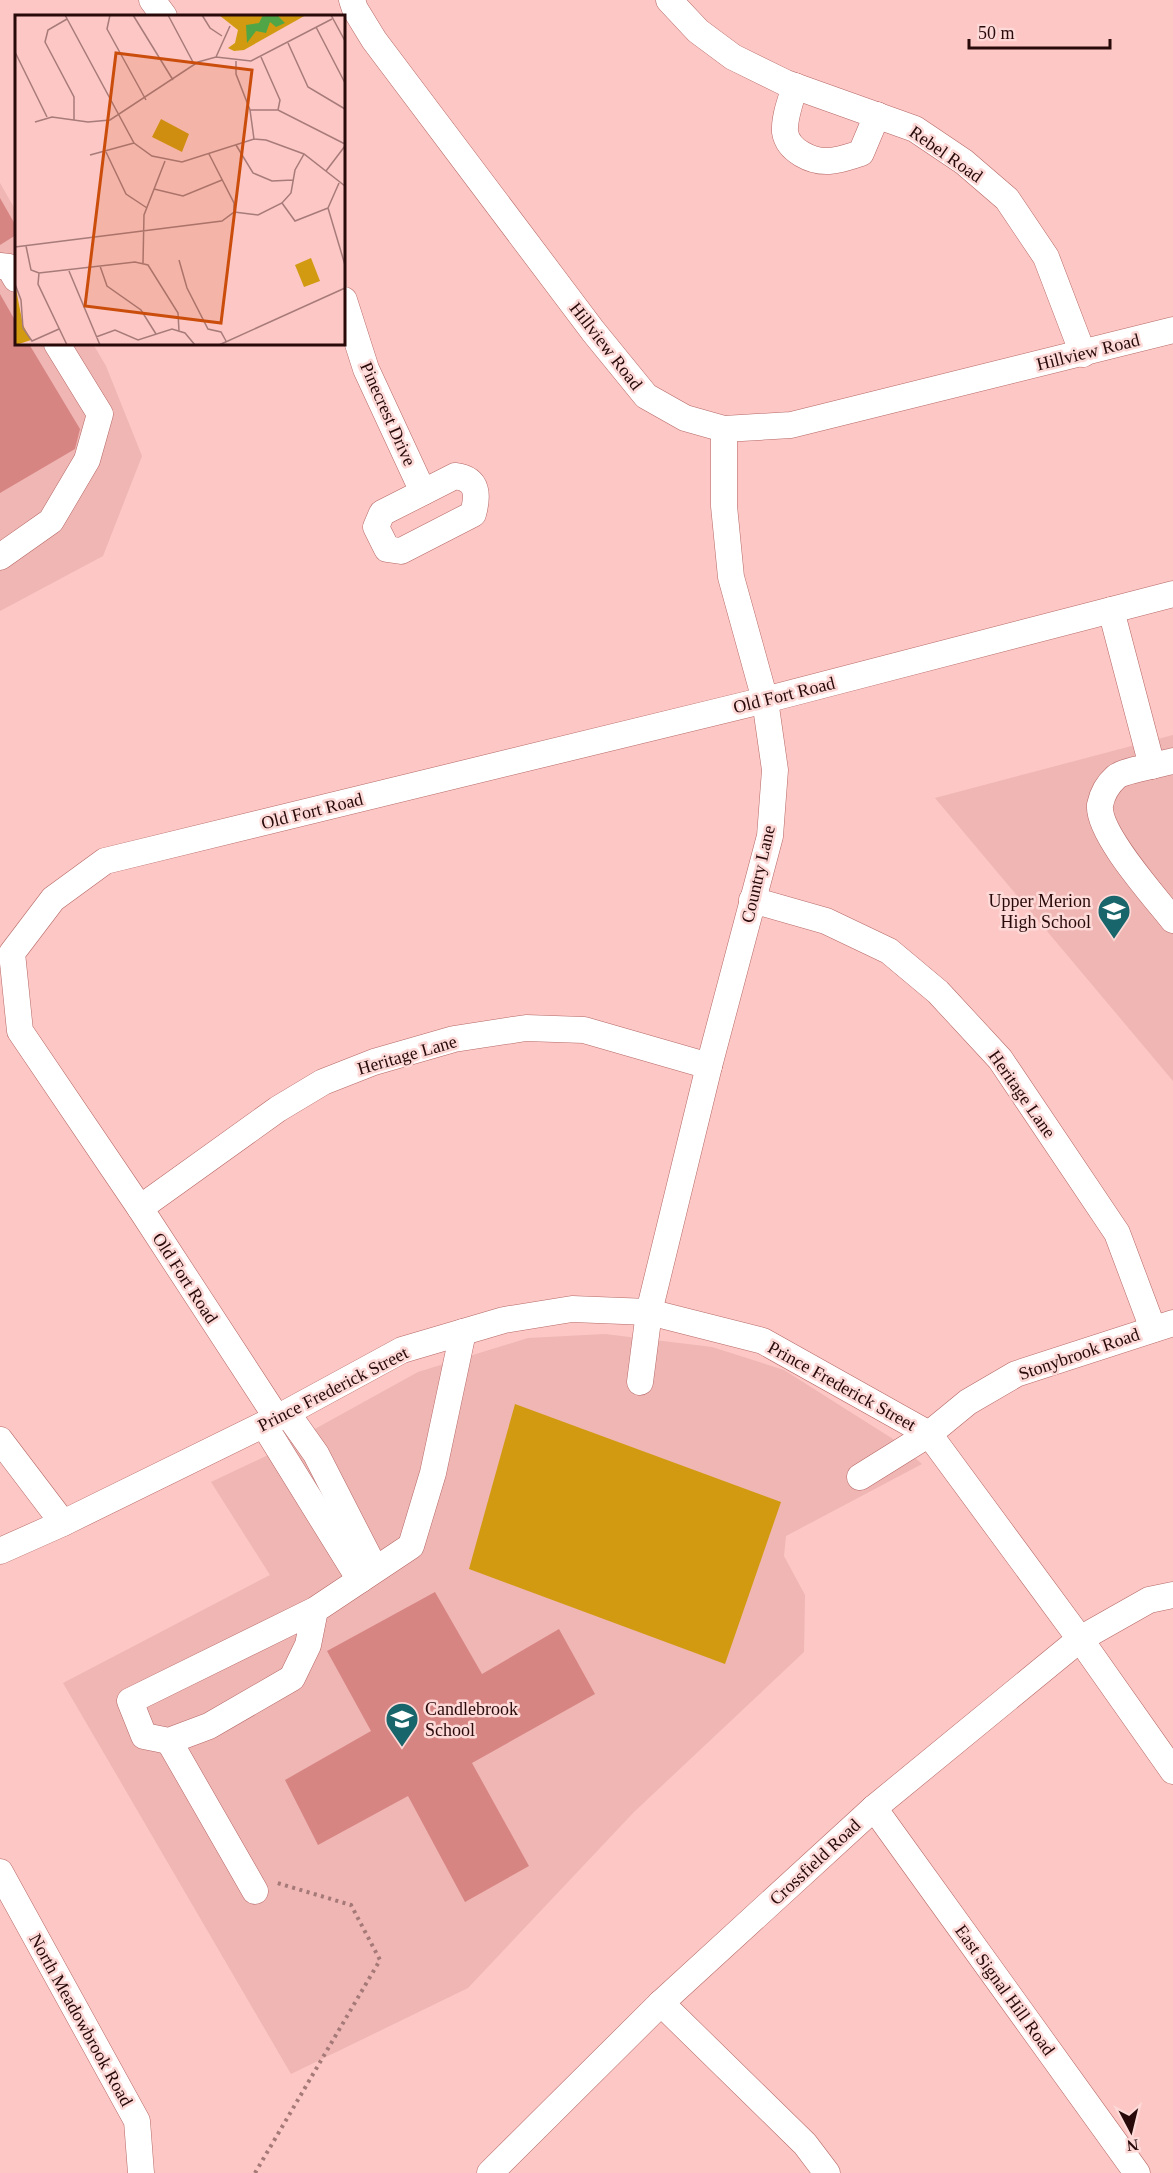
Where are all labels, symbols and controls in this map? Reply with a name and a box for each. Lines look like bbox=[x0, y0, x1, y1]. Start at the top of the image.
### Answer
scale bar bbox=[969, 12, 1110, 50]
inset map bbox=[15, 15, 345, 345]
text: 50 m bbox=[978, 23, 1015, 43]
street label: Rebel Road bbox=[906, 122, 986, 186]
street label: Hillview Road bbox=[566, 298, 646, 394]
street label: Hillview Road bbox=[1034, 330, 1142, 374]
street label: Pinecrest Drive bbox=[356, 359, 420, 469]
street label: Old Fort Road bbox=[731, 673, 837, 717]
street label: Old Fort Road bbox=[259, 789, 365, 833]
street label: Country Lane bbox=[737, 823, 779, 925]
place label: Upper Merion High School bbox=[989, 891, 1091, 932]
school or university icon: Upper Merion High School bbox=[1096, 893, 1132, 940]
street label: Heritage Lane bbox=[355, 1031, 459, 1079]
street label: Heritage Lane bbox=[984, 1046, 1060, 1142]
street label: Old Fort Road bbox=[148, 1229, 222, 1327]
street label: Stonybrook Road bbox=[1016, 1324, 1142, 1384]
street label: Prince Frederick Street bbox=[765, 1337, 919, 1435]
street label: Prince Frederick Street bbox=[255, 1342, 411, 1436]
place label: Candlebrook School bbox=[425, 1699, 518, 1740]
school or university icon: Candlebrook School bbox=[384, 1701, 420, 1748]
street label: Crossfield Road bbox=[766, 1815, 864, 1909]
street label: East Signal Hill Road bbox=[951, 1921, 1059, 2059]
street label: North Meadowbrook Road bbox=[25, 1930, 137, 2110]
north arrow bbox=[1101, 2101, 1161, 2161]
text: N bbox=[1126, 2136, 1140, 2155]

